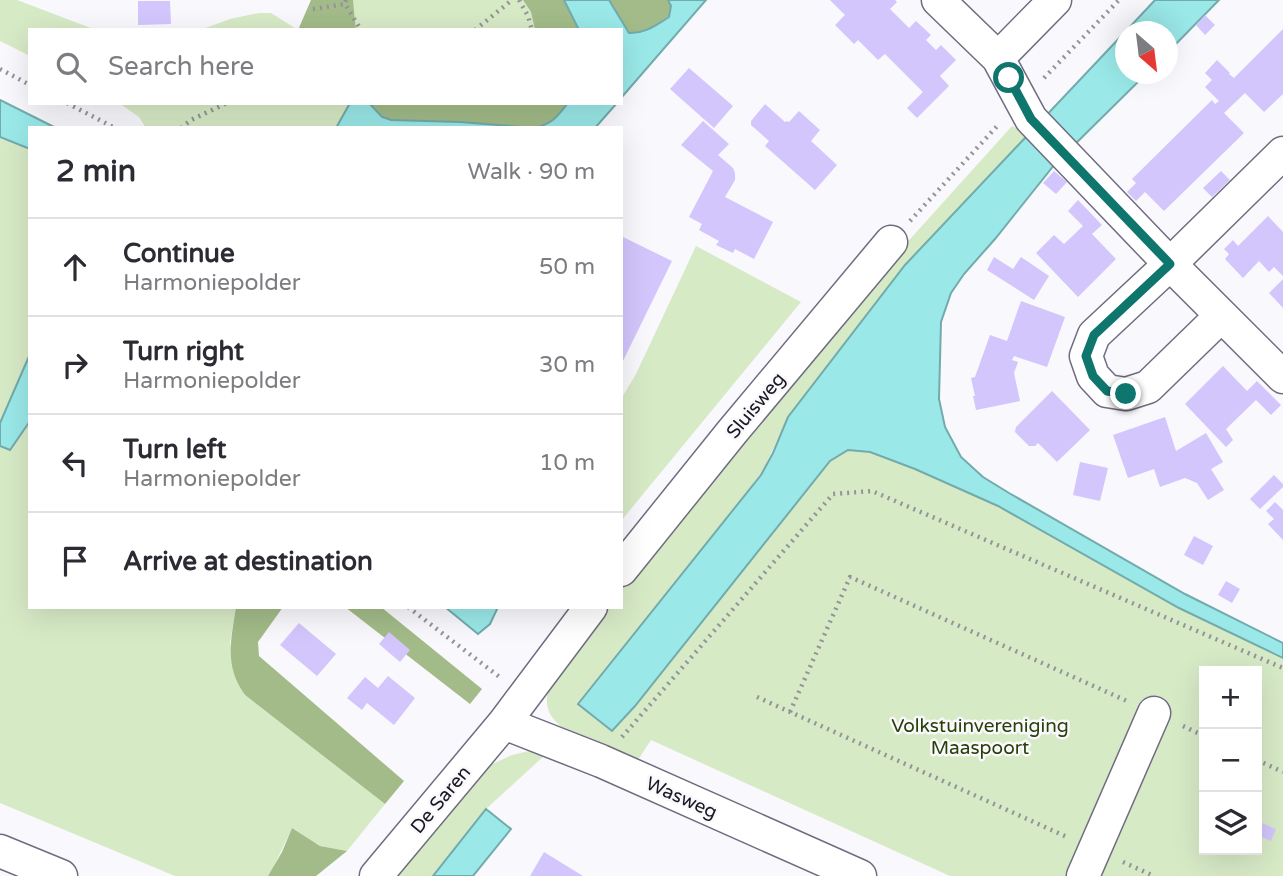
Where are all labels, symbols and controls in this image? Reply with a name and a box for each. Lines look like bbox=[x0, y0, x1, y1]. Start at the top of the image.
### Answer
north arrow bbox=[1115, 21, 1178, 84]
search box bbox=[28, 28, 623, 105]
icon: search bbox=[52, 48, 90, 86]
text: Search here bbox=[108, 51, 254, 82]
route start bbox=[993, 62, 1024, 93]
text: 2 min bbox=[56, 153, 136, 190]
text: Walk · 90 m bbox=[468, 158, 595, 186]
text: Continue bbox=[123, 238, 235, 269]
icon: ahead bbox=[56, 248, 94, 286]
text: 50 m bbox=[539, 253, 595, 281]
text: Harmoniepolder bbox=[123, 269, 301, 297]
text: Turn right bbox=[123, 336, 244, 367]
icon: right bbox=[56, 346, 94, 384]
text: 30 m bbox=[539, 351, 595, 379]
text: Harmoniepolder bbox=[123, 367, 301, 395]
street label: Sluisweg bbox=[722, 368, 790, 443]
route end bbox=[1110, 378, 1141, 409]
text: Turn left bbox=[123, 434, 226, 465]
icon: left bbox=[56, 444, 94, 482]
text: 10 m bbox=[539, 449, 595, 477]
text: Harmoniepolder bbox=[123, 465, 301, 493]
icon: arrive bbox=[56, 542, 94, 580]
text: Arrive at destination bbox=[123, 546, 373, 577]
map controls bbox=[1199, 666, 1262, 855]
button: + bbox=[1199, 666, 1262, 729]
park label: Volkstuinvereniging Maaspoort bbox=[891, 715, 1069, 759]
button: − bbox=[1199, 729, 1262, 792]
street label: De Saren bbox=[406, 761, 475, 838]
street label: Wasweg bbox=[642, 772, 721, 823]
button: layers bbox=[1199, 792, 1262, 855]

